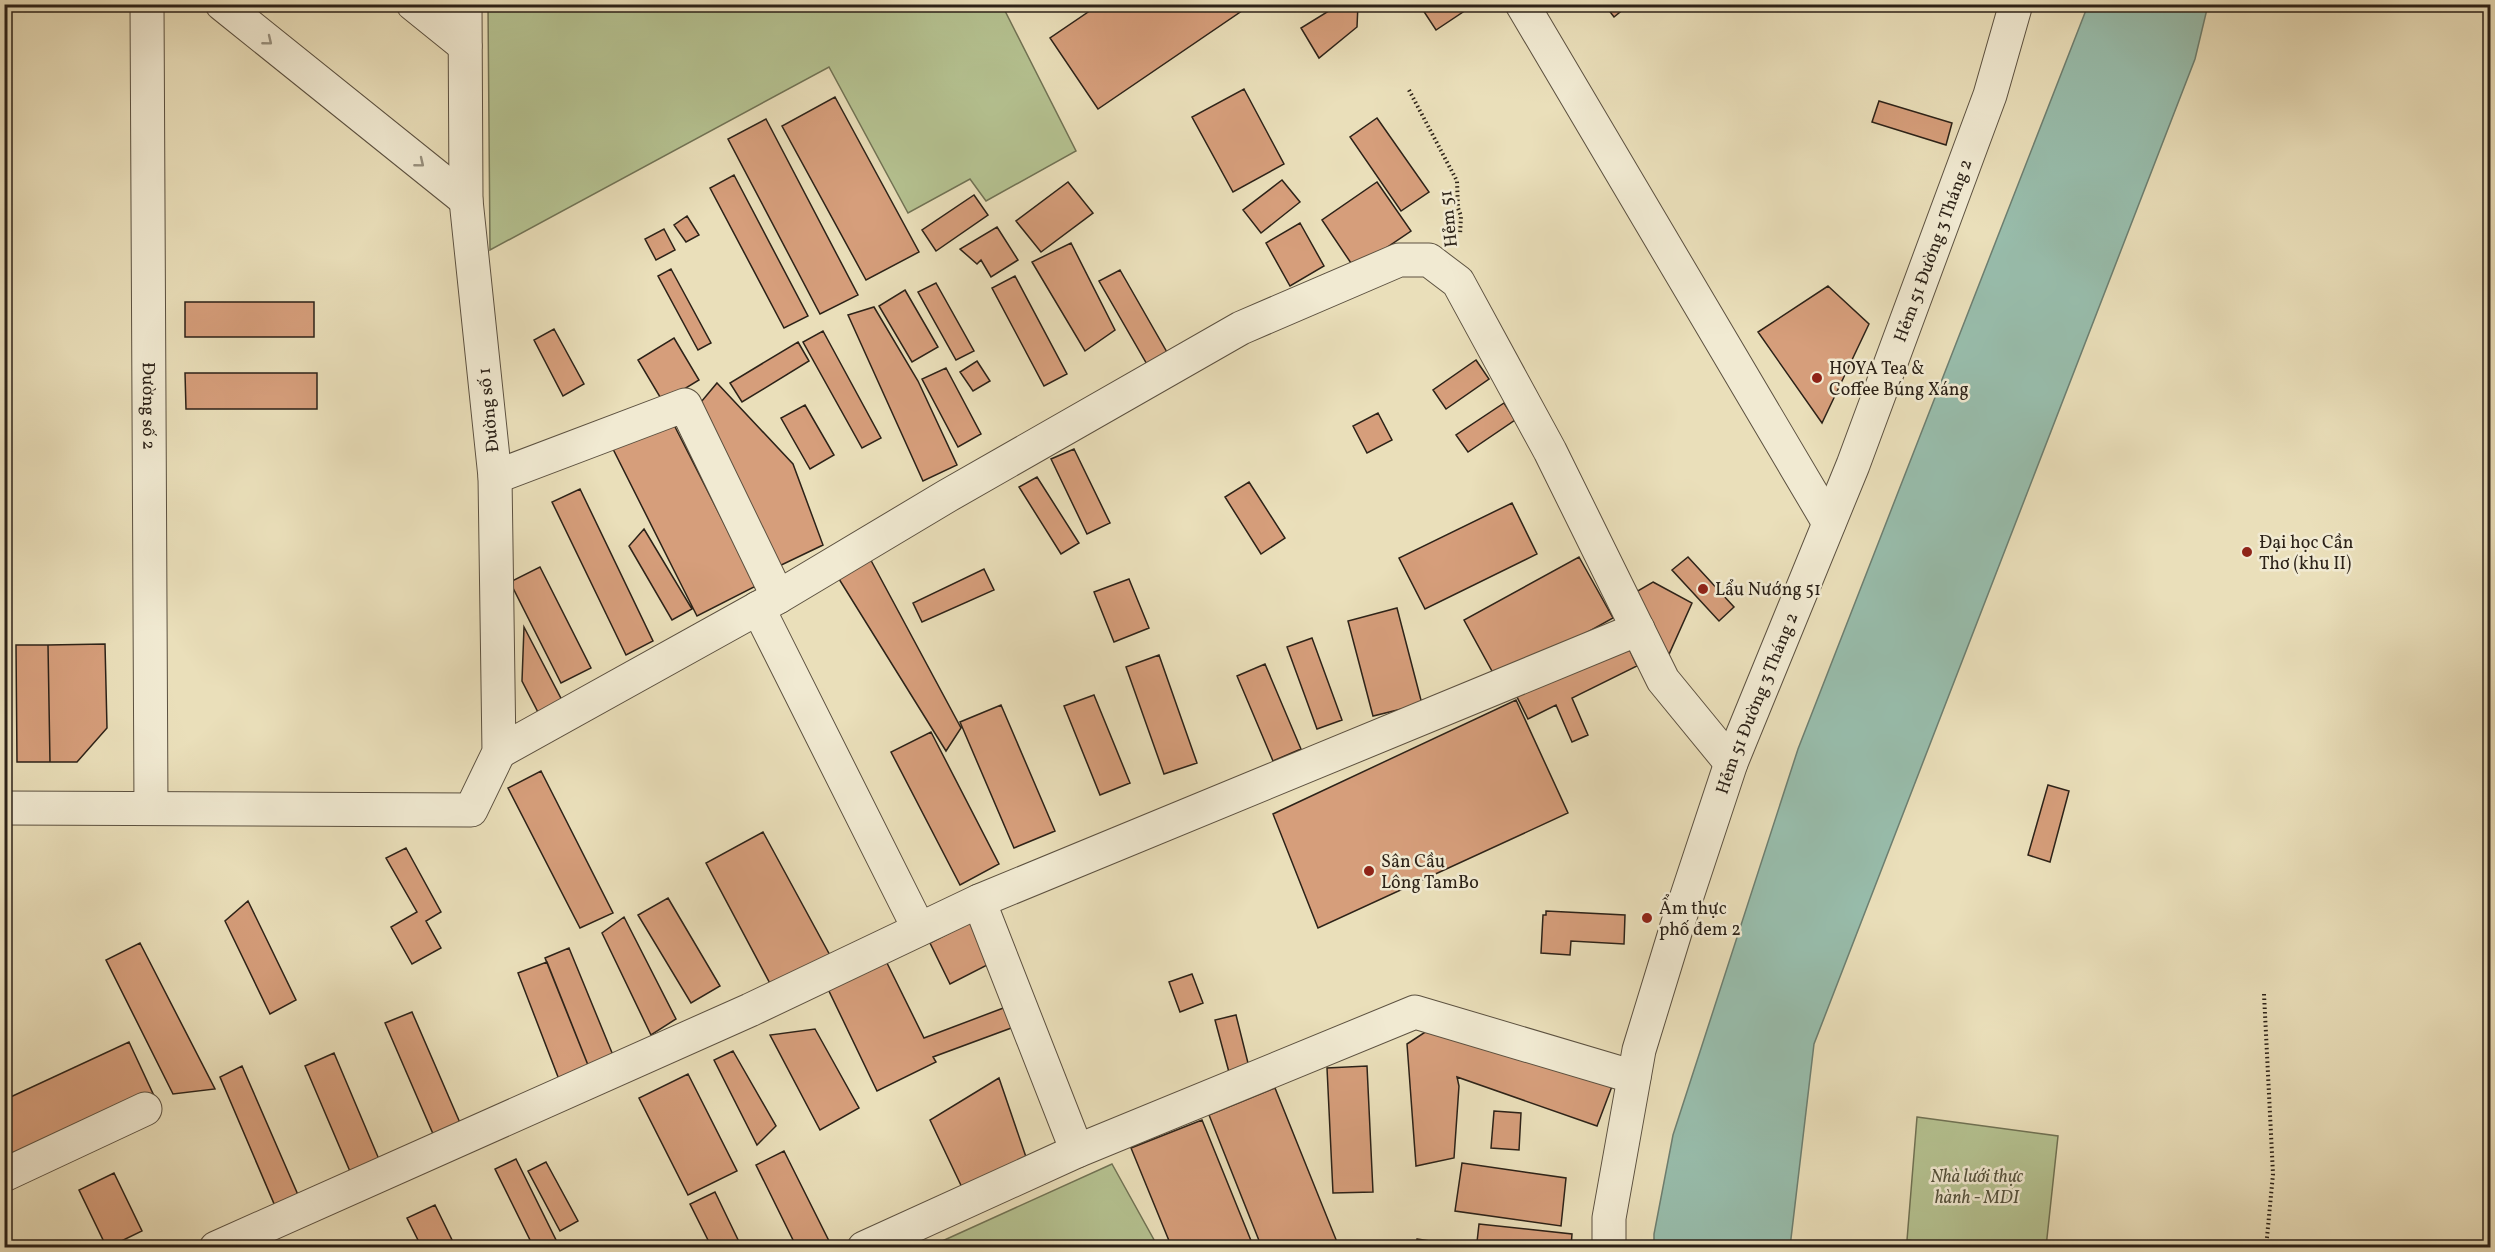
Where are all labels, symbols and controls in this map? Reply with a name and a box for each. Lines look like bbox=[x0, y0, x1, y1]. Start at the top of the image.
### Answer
one-way arrow bbox=[261, 34, 272, 45]
one-way arrow bbox=[413, 156, 424, 167]
street label: Hẻm 51 Đường 3 Tháng 2 bbox=[1889, 156, 1979, 346]
street label: Hẻm 51 bbox=[1434, 189, 1465, 249]
place label: HOYA Tea & Coffee Búng Xáng bbox=[1829, 357, 1969, 403]
street label: Đường số 2 bbox=[135, 362, 160, 450]
street label: Đường số 1 bbox=[473, 366, 506, 454]
marker: HOYA Tea & Coffee Búng Xáng bbox=[1810, 371, 1824, 385]
place label: Đại học Cần Thơ (khu II) bbox=[2259, 531, 2354, 577]
marker: Đại học Cần Thơ (khu II) bbox=[2240, 545, 2254, 559]
place label: Lẩu Nướng 51 bbox=[1715, 578, 1821, 603]
marker: Lẩu Nướng 51 bbox=[1696, 582, 1710, 596]
street label: Hẻm 51 Đường 3 Tháng 2 bbox=[1711, 609, 1805, 798]
place label: Sân Cầu Lông TamBo bbox=[1381, 850, 1479, 896]
marker: Sân Cầu Lông TamBo bbox=[1362, 864, 1376, 878]
place label: Ẩm thực phố đem 2 bbox=[1659, 894, 1741, 943]
marker: Ẩm thực phố đem 2 bbox=[1640, 911, 1654, 925]
park label: Nhà lưới thực hành - MDI bbox=[1931, 1165, 2024, 1211]

